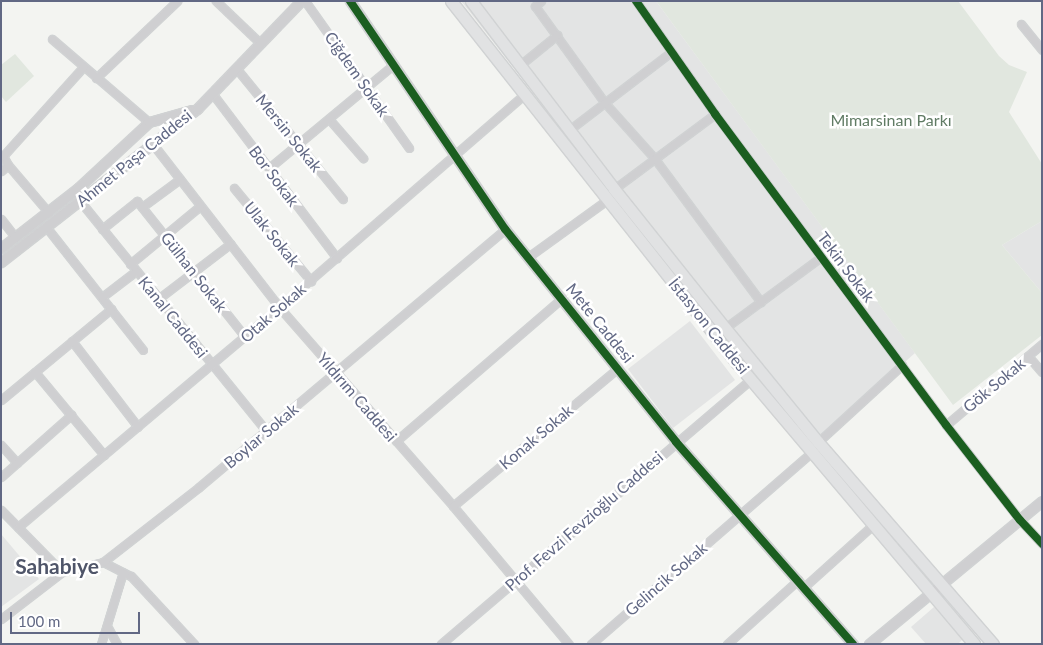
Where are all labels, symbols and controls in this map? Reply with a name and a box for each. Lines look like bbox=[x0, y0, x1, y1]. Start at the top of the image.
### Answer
street label: Ciğdem Sokak bbox=[321, 28, 393, 120]
street label: Mersin Sokak bbox=[252, 90, 326, 176]
street label: Ahmet Paşa Caddesi bbox=[72, 105, 196, 211]
park label: Mimarsinan Parkı bbox=[830, 110, 952, 130]
street label: Bor Sokak bbox=[245, 142, 303, 210]
street label: Ulak Sokak bbox=[240, 198, 304, 270]
street label: Gülhan Sokak bbox=[157, 228, 231, 316]
street label: Tekin Sokak bbox=[813, 228, 879, 306]
street label: Kanal Caddesi bbox=[134, 272, 212, 362]
street label: İstasyon Caddesi bbox=[665, 274, 753, 378]
street label: Otak Sokak bbox=[236, 279, 310, 347]
street label: Mete Caddesi bbox=[562, 279, 638, 367]
street label: Yıldırım Caddesi bbox=[313, 349, 401, 445]
street label: Gök Sokak bbox=[959, 354, 1029, 416]
street label: Boylar Sokak bbox=[220, 399, 302, 473]
street label: Konak Sokak bbox=[495, 401, 577, 473]
street label: Prof. Fevzi Fevzioğlu Caddesi bbox=[501, 447, 667, 595]
street label: Gelincik Sokak bbox=[621, 538, 711, 620]
district label: Sahabiye bbox=[15, 553, 99, 579]
scale bar bbox=[12, 602, 142, 634]
text: 100 m bbox=[18, 612, 60, 630]

